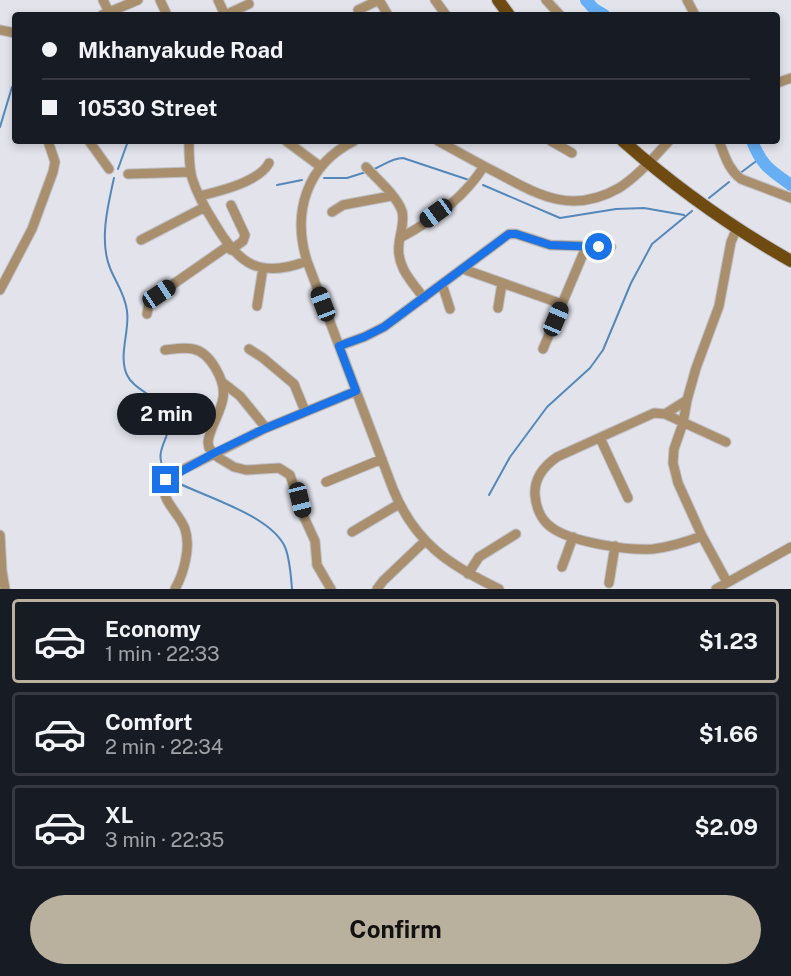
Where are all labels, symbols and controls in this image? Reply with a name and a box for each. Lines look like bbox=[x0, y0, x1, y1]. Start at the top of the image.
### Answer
text: Mkhanyakude Road bbox=[78, 37, 283, 63]
text: 10530 Street bbox=[78, 95, 217, 121]
car bbox=[416, 195, 456, 231]
route start bbox=[585, 233, 612, 260]
car bbox=[139, 276, 179, 312]
car bbox=[308, 284, 338, 324]
car bbox=[541, 299, 571, 339]
callout: 2 min bbox=[116, 393, 216, 435]
text: 2 min bbox=[140, 402, 193, 426]
route end bbox=[152, 466, 179, 493]
car bbox=[287, 480, 313, 520]
icon: car bbox=[33, 614, 87, 668]
text: Economy bbox=[105, 616, 201, 642]
text: $1.23 bbox=[699, 628, 758, 654]
text: 1 min · 22:33 bbox=[105, 642, 220, 666]
icon: car bbox=[33, 707, 87, 761]
text: Comfort bbox=[105, 709, 192, 735]
text: $1.66 bbox=[699, 721, 758, 747]
text: 2 min · 22:34 bbox=[105, 735, 223, 759]
icon: car bbox=[33, 800, 87, 854]
text: XL bbox=[105, 802, 133, 828]
text: $2.09 bbox=[695, 814, 758, 840]
text: 3 min · 22:35 bbox=[105, 828, 224, 852]
button: Confirm bbox=[30, 895, 761, 964]

